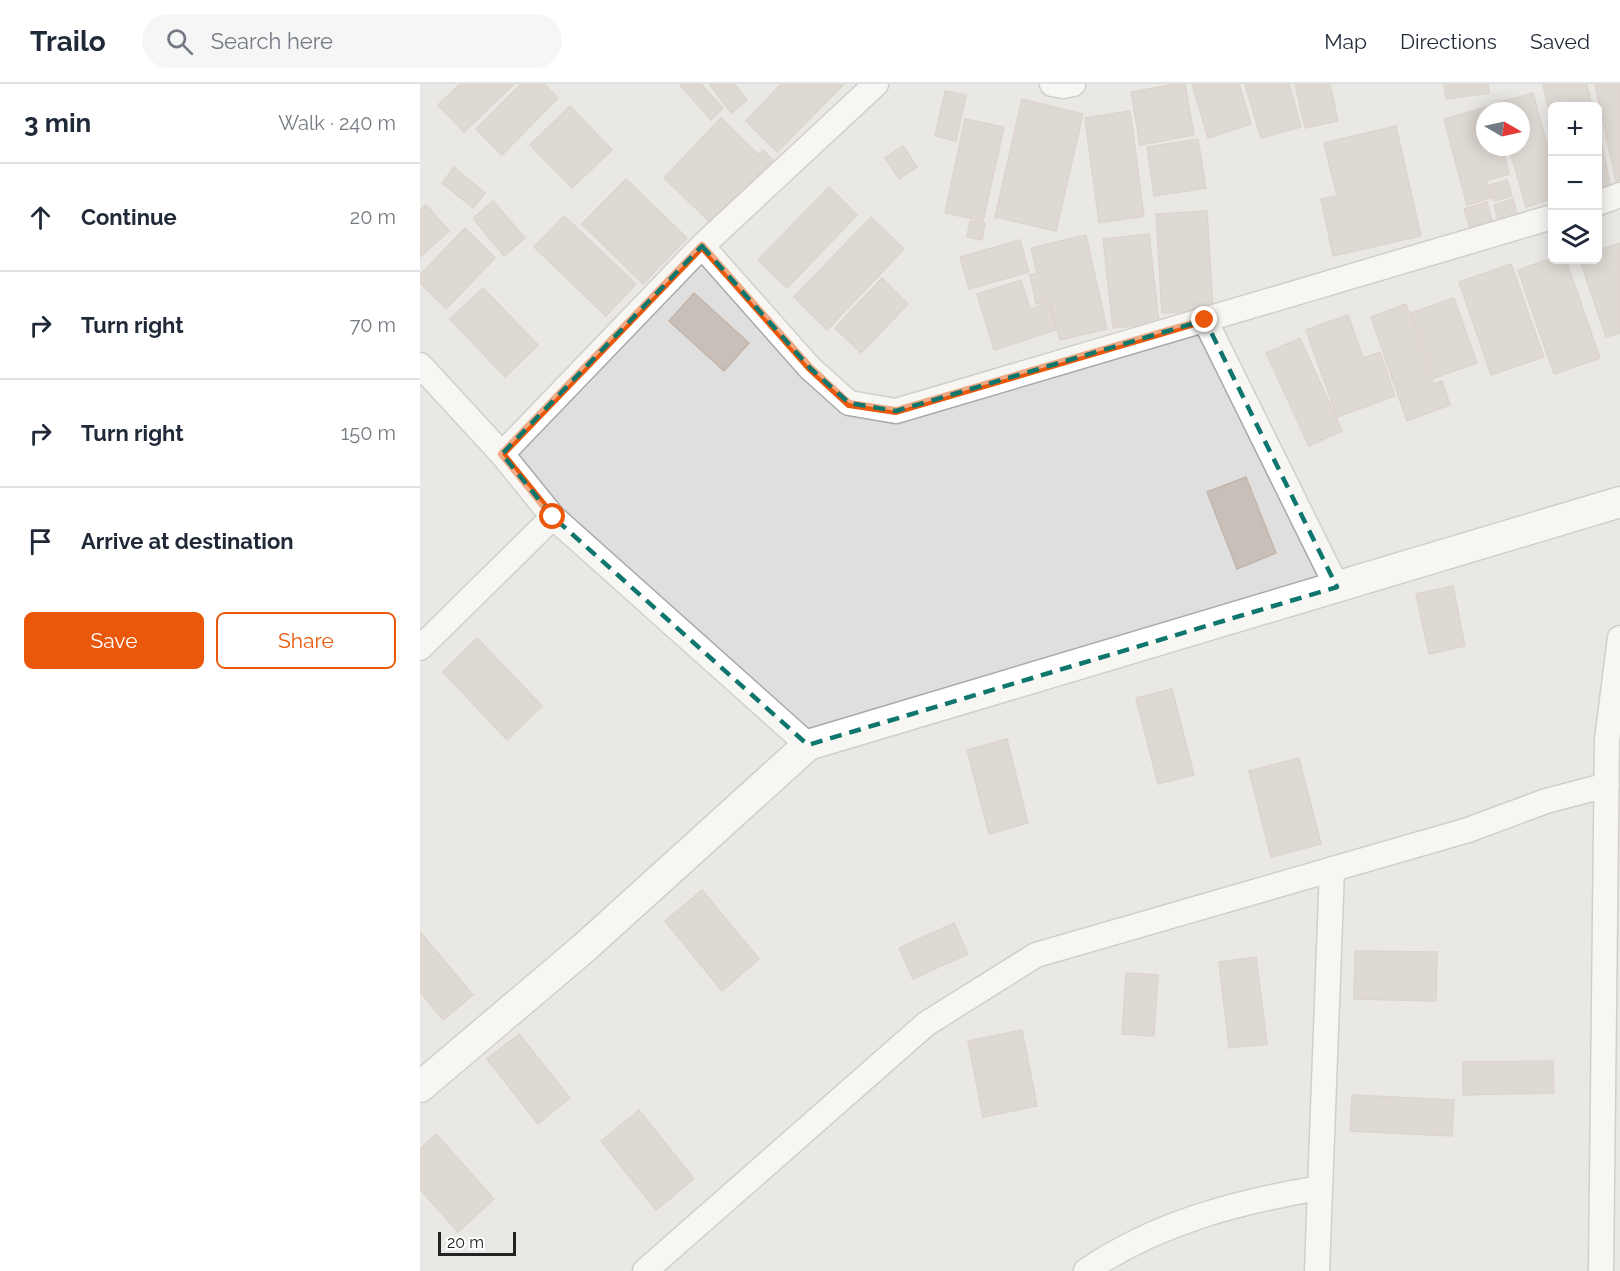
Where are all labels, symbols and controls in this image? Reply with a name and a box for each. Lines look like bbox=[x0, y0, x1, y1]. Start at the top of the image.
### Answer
search box bbox=[142, 14, 562, 68]
text: Trailo bbox=[30, 25, 106, 58]
icon: search bbox=[163, 25, 196, 58]
text: Search here bbox=[211, 28, 333, 54]
text: Map bbox=[1324, 29, 1367, 54]
text: Directions bbox=[1400, 29, 1497, 54]
text: Saved bbox=[1530, 29, 1590, 54]
north arrow bbox=[1476, 102, 1530, 156]
map controls bbox=[1548, 102, 1602, 264]
button: + bbox=[1548, 102, 1602, 156]
text: 3 min bbox=[24, 108, 91, 138]
text: Walk · 240 m bbox=[278, 111, 396, 135]
button: − bbox=[1548, 156, 1602, 210]
icon: ahead bbox=[24, 201, 57, 234]
text: Continue bbox=[81, 204, 177, 230]
text: 20 m bbox=[350, 205, 396, 229]
button: layers bbox=[1548, 210, 1602, 264]
route end bbox=[1191, 306, 1217, 332]
icon: right bbox=[24, 309, 57, 342]
text: Turn right bbox=[81, 312, 184, 338]
text: 70 m bbox=[350, 313, 396, 337]
icon: right bbox=[24, 417, 57, 450]
text: Turn right bbox=[81, 420, 184, 446]
text: 150 m bbox=[341, 421, 396, 445]
route start bbox=[539, 503, 565, 529]
icon: arrive bbox=[24, 525, 57, 558]
text: Arrive at destination bbox=[81, 528, 294, 554]
button: Save bbox=[24, 612, 204, 669]
button: Share bbox=[216, 612, 396, 669]
scale bar bbox=[438, 1229, 516, 1256]
text: 20 m bbox=[447, 1233, 484, 1252]

